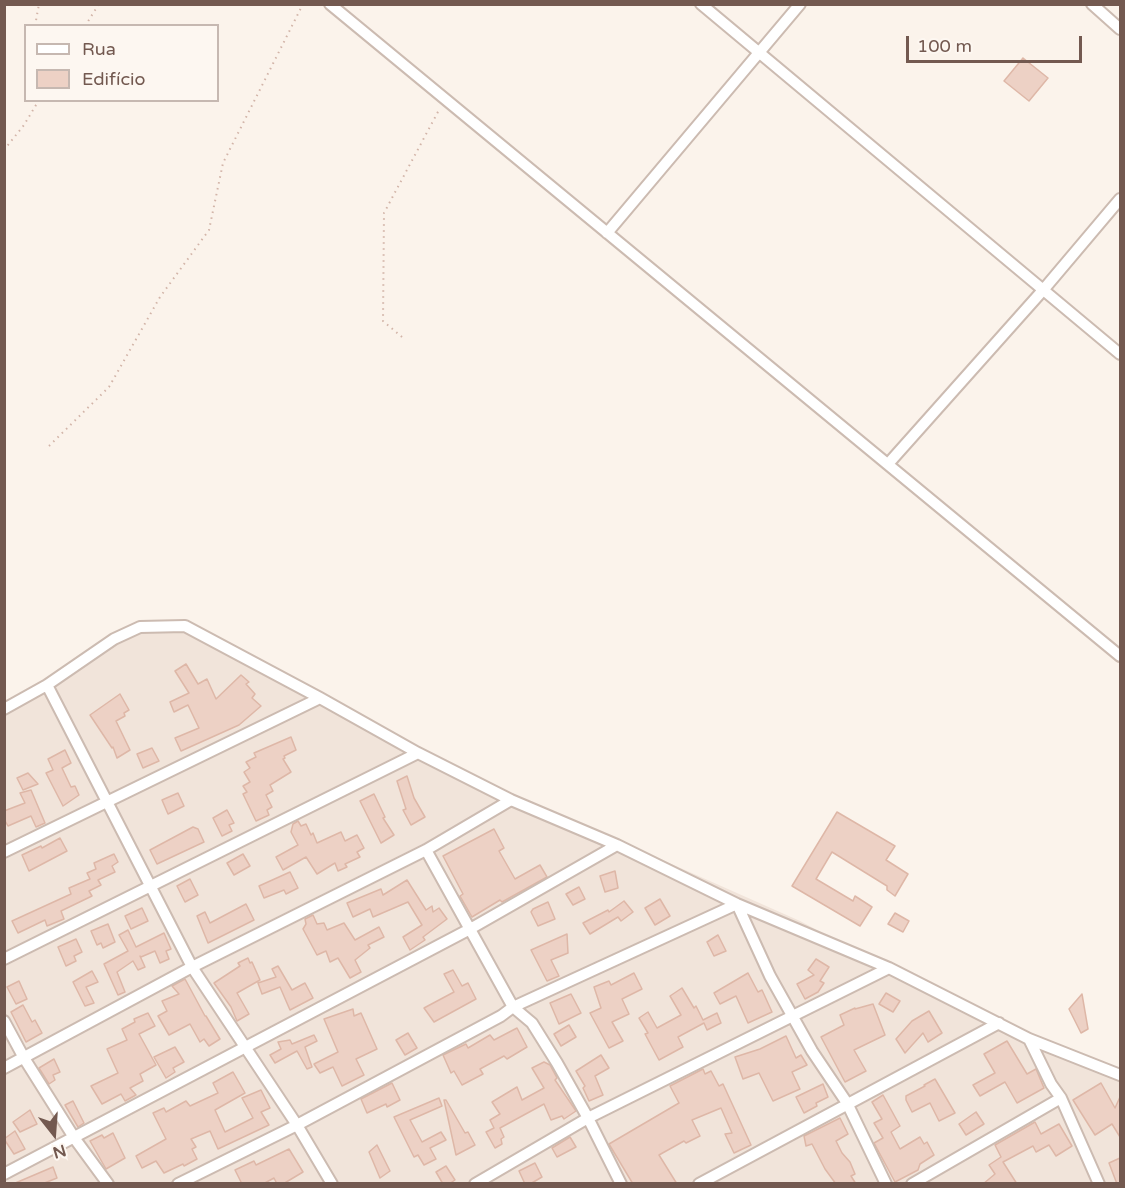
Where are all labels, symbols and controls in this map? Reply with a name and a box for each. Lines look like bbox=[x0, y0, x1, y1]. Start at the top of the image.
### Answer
legend bbox=[24, 24, 219, 102]
scale bar bbox=[909, 24, 1084, 62]
text: 100 m bbox=[917, 35, 972, 57]
text: Rua bbox=[82, 38, 116, 60]
text: Edifício bbox=[82, 68, 145, 90]
north arrow bbox=[24, 1104, 84, 1164]
text: N bbox=[50, 1140, 68, 1163]

